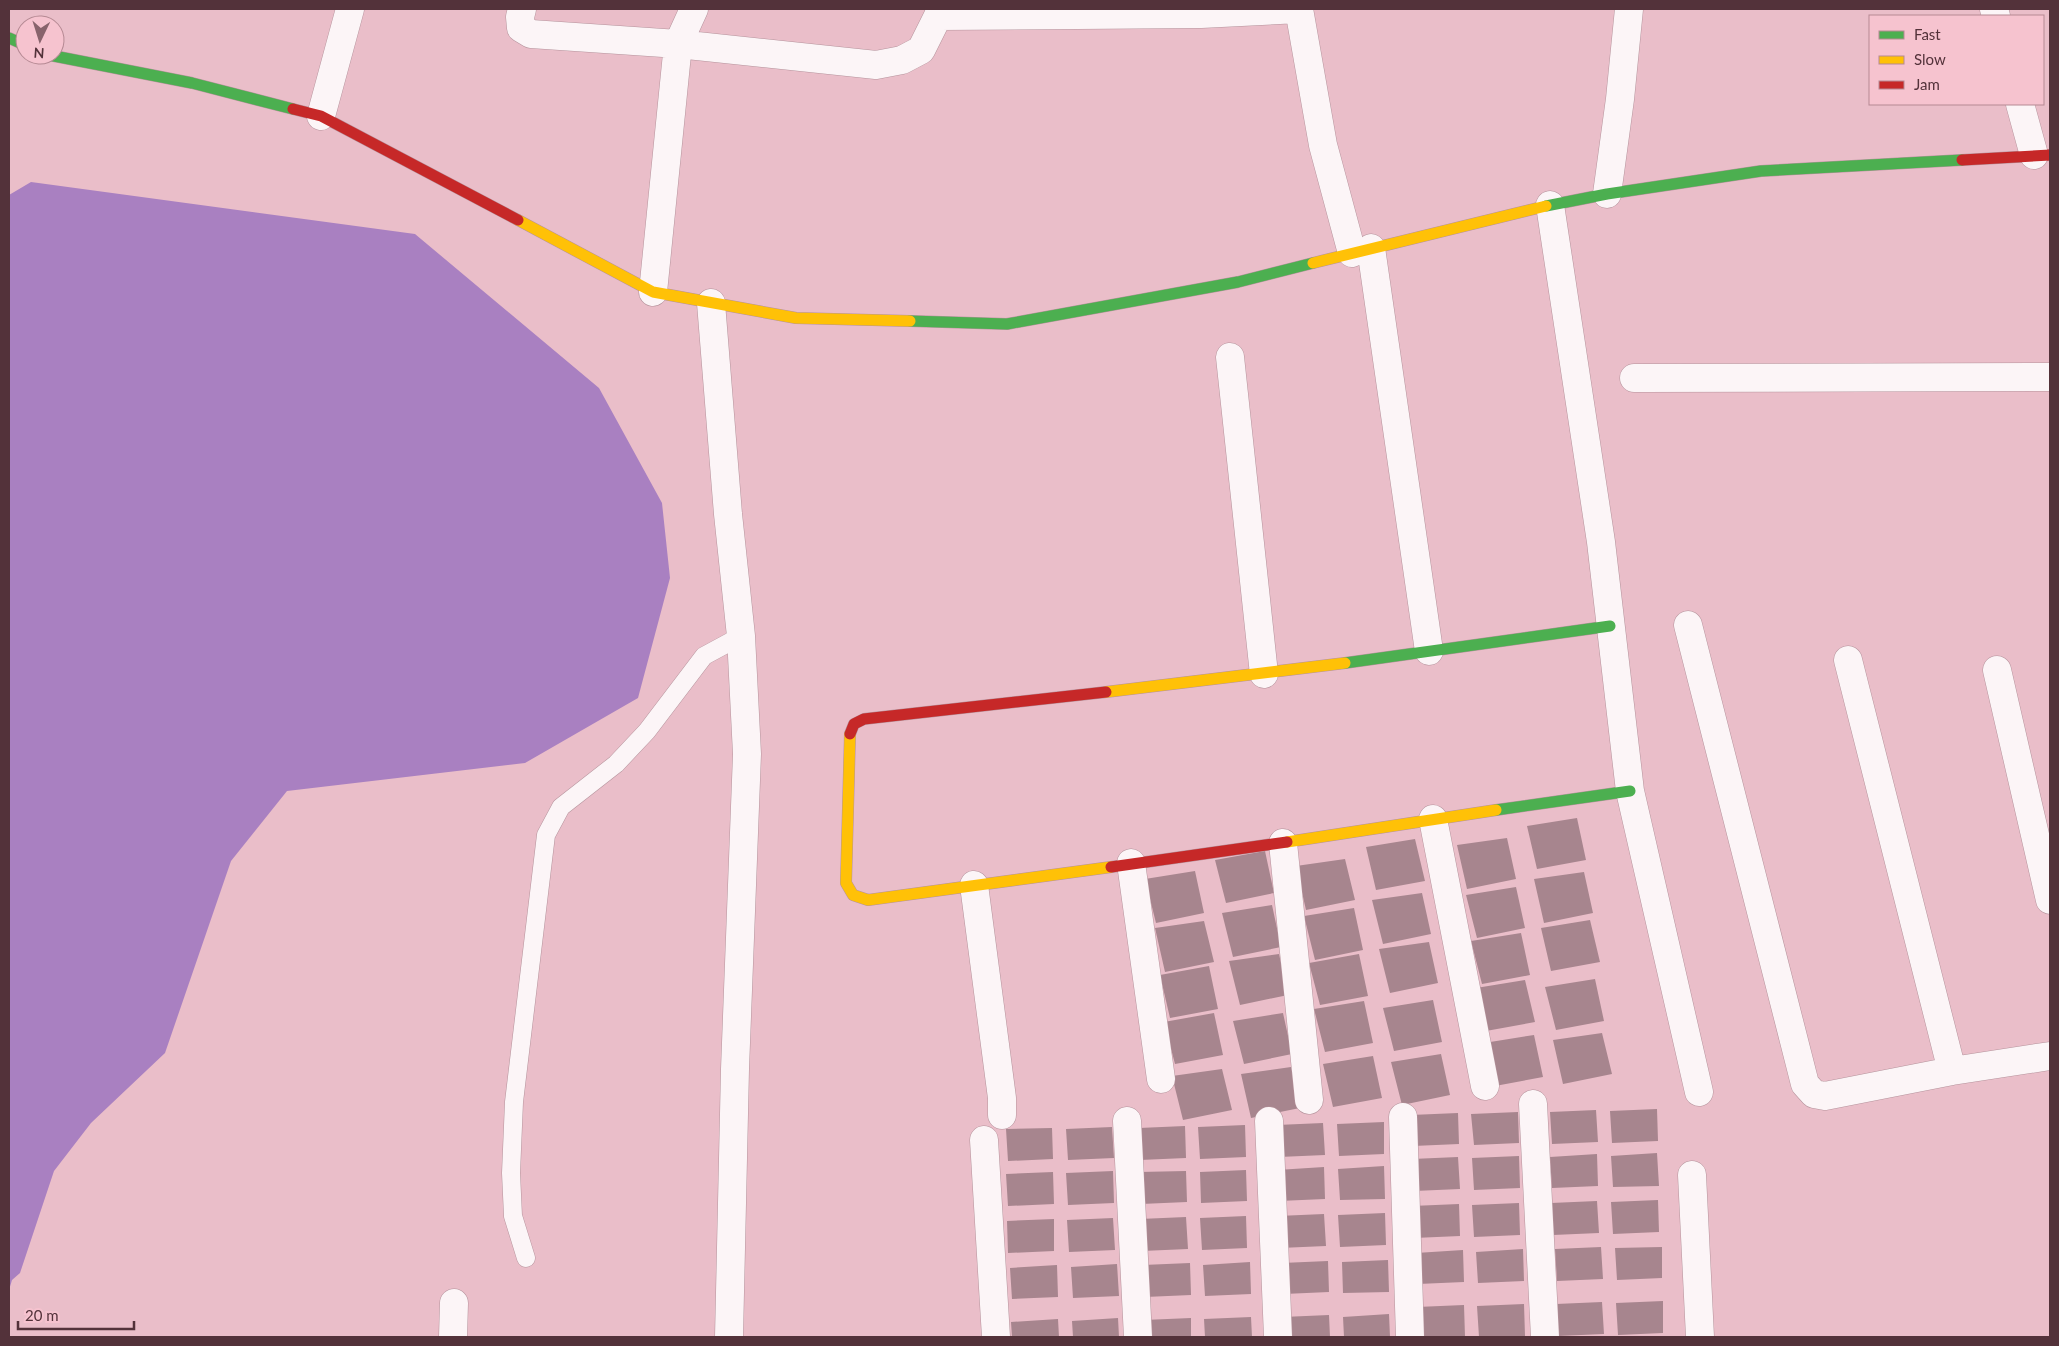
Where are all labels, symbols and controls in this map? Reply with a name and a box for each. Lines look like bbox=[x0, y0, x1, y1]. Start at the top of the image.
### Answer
north arrow bbox=[15, 15, 65, 65]
legend bbox=[1869, 15, 2044, 105]
text: Fast bbox=[1914, 25, 1941, 43]
text: N bbox=[33, 45, 45, 62]
text: Slow bbox=[1914, 50, 1946, 68]
text: Jam bbox=[1914, 75, 1940, 93]
scale bar bbox=[18, 1298, 134, 1330]
text: 20 m bbox=[25, 1306, 59, 1324]

